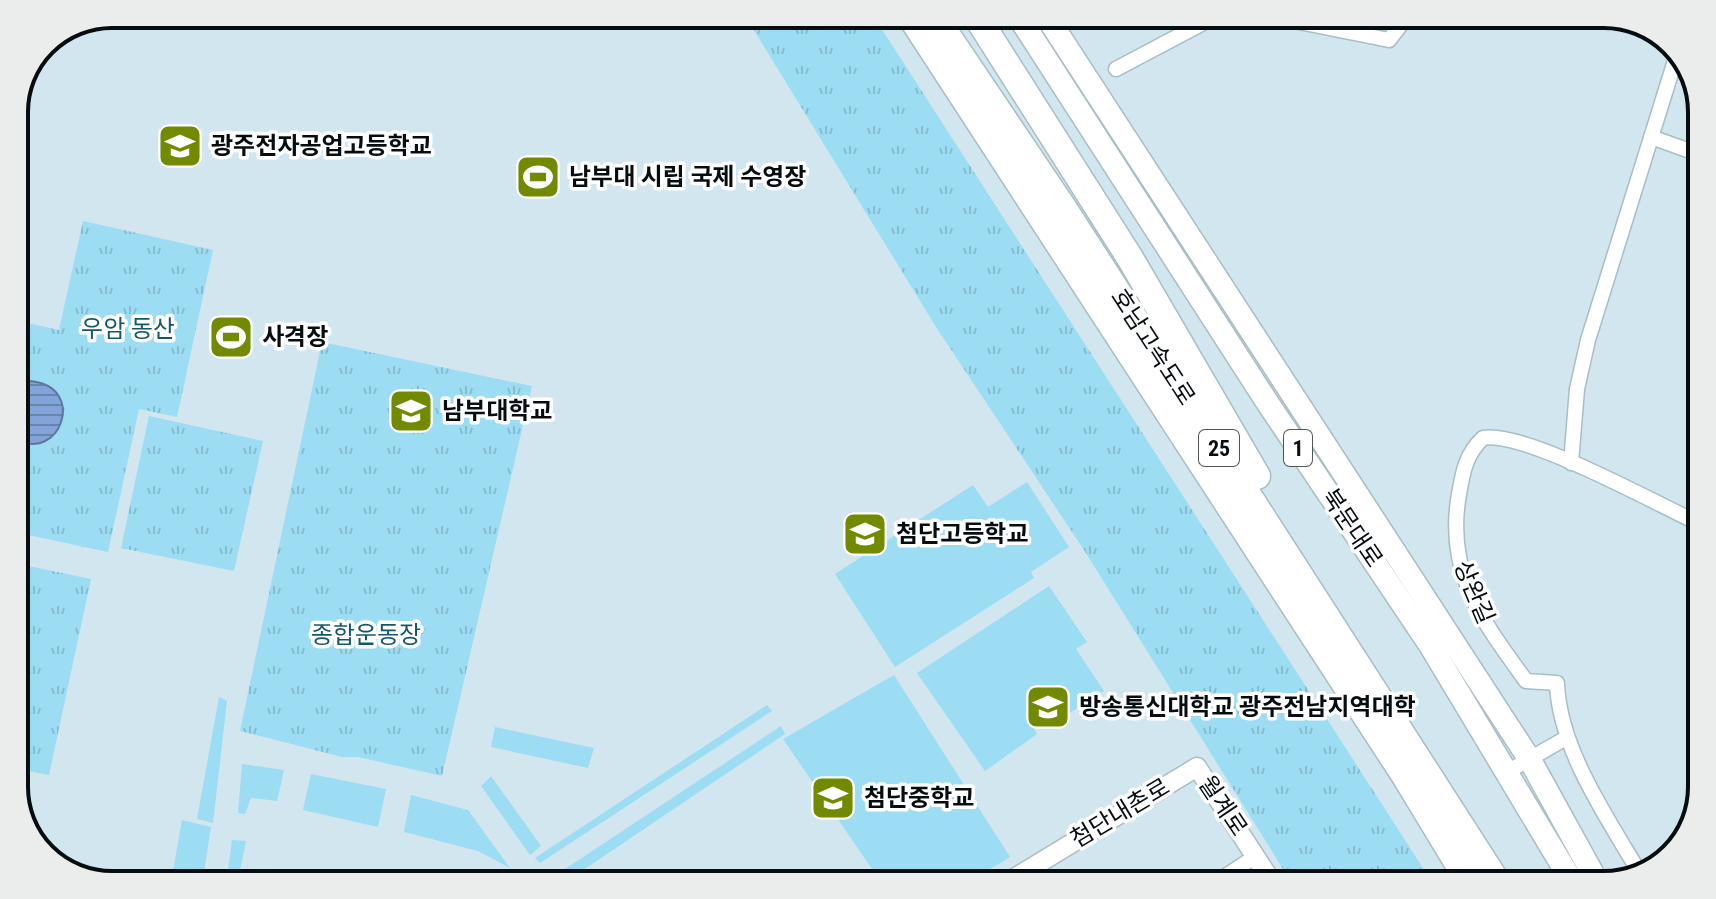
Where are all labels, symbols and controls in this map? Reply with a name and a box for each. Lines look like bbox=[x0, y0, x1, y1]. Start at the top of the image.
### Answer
school or university icon: 광주전자공업고등학교 bbox=[156, 122, 204, 170]
place label: 광주전자공업고등학교 bbox=[211, 132, 432, 160]
sports icon: 남부대 시립 국제 수영장 bbox=[514, 153, 562, 201]
place label: 남부대 시립 국제 수영장 bbox=[569, 163, 806, 191]
street label: 호남고속도로 bbox=[1105, 284, 1201, 410]
sports icon: 사격장 bbox=[207, 313, 255, 361]
park label: 우암 동산 bbox=[81, 315, 175, 343]
place label: 사격장 bbox=[262, 323, 328, 351]
school or university icon: 남부대학교 bbox=[387, 387, 435, 435]
place label: 남부대학교 bbox=[442, 397, 552, 425]
road number: 25 bbox=[1199, 430, 1239, 466]
road number: 1 bbox=[1284, 430, 1312, 466]
street label: 북문대로 bbox=[1316, 484, 1388, 572]
school or university icon: 첨단고등학교 bbox=[841, 510, 889, 558]
place label: 첨단고등학교 bbox=[896, 520, 1028, 548]
street label: 상완길 bbox=[1448, 556, 1500, 628]
park label: 종합운동장 bbox=[311, 621, 421, 649]
school or university icon: 방송통신대학교 광주전남지역대학 bbox=[1024, 683, 1072, 731]
place label: 방송통신대학교 광주전남지역대학 bbox=[1079, 693, 1416, 721]
street label: 월계로 bbox=[1193, 771, 1253, 841]
street label: 첨단내촌로 bbox=[1065, 773, 1175, 853]
school or university icon: 첨단중학교 bbox=[809, 774, 857, 822]
place label: 첨단중학교 bbox=[864, 784, 974, 812]

